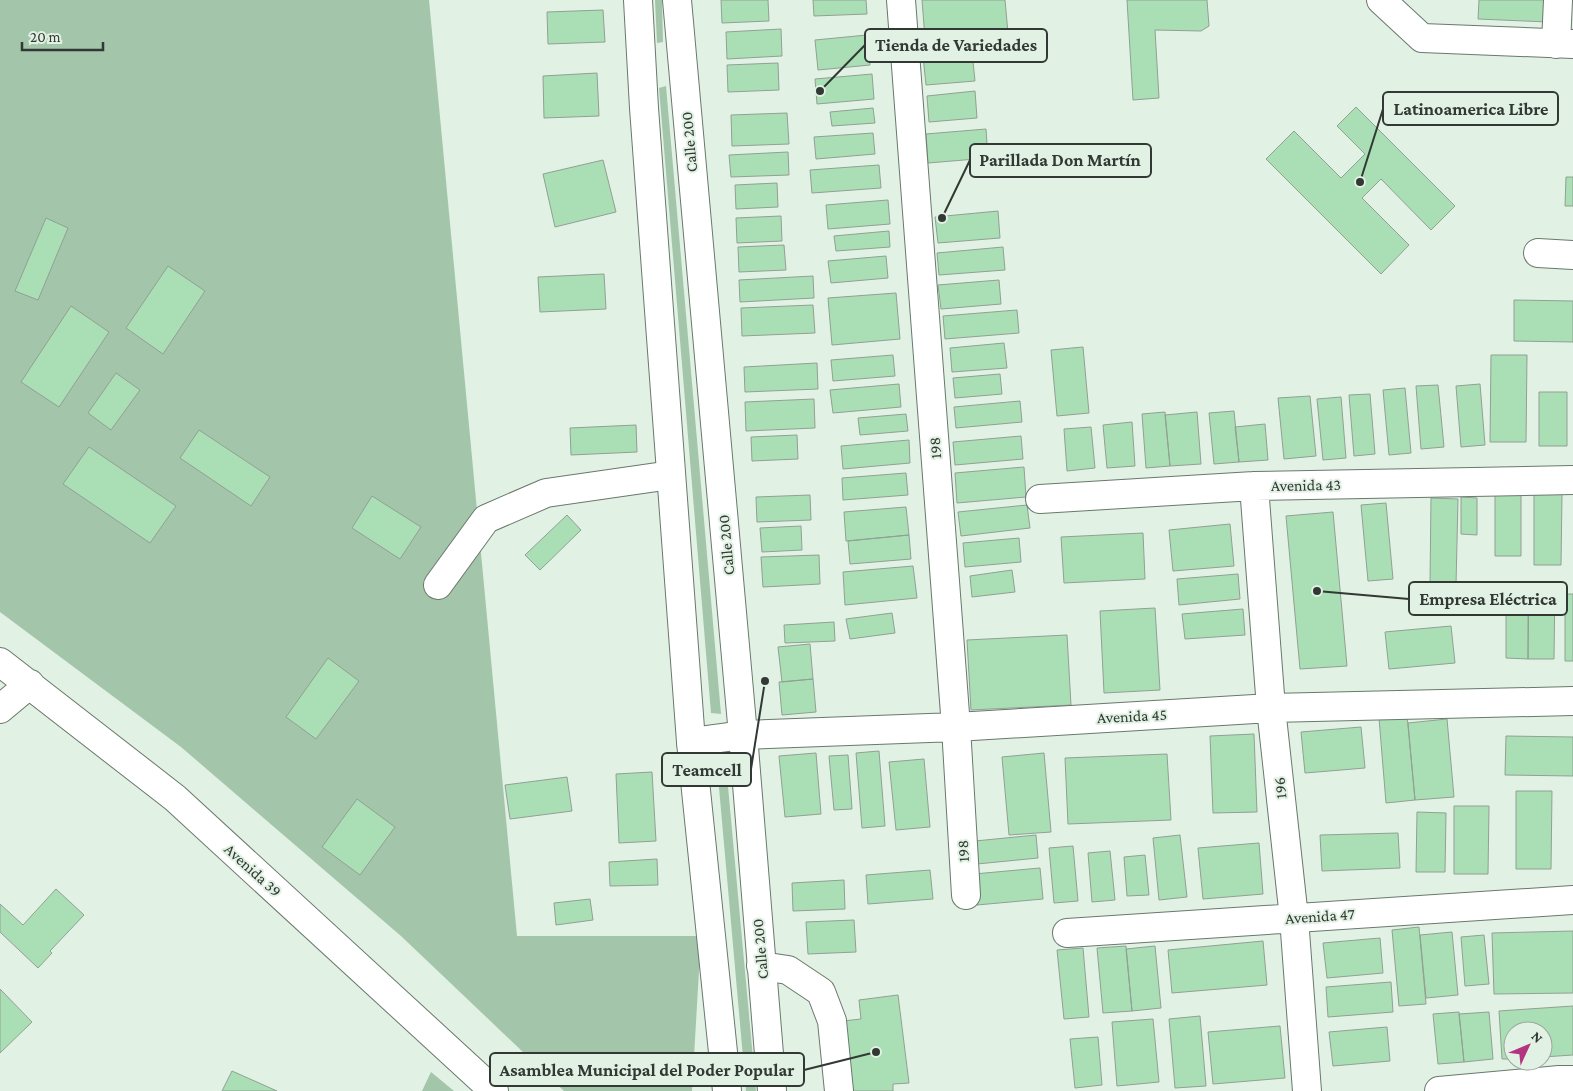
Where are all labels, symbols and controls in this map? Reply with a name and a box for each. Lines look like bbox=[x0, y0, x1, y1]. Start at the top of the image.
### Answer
scale bar bbox=[22, 20, 104, 52]
text: 20 m bbox=[30, 29, 61, 45]
callout: Tienda de Variedades bbox=[865, 29, 1047, 62]
text: Tienda de Variedades bbox=[875, 35, 1037, 55]
callout: Latinoamerica Libre bbox=[1383, 92, 1558, 125]
text: Latinoamerica Libre bbox=[1394, 99, 1548, 119]
street label: Calle 200 bbox=[678, 111, 700, 173]
callout: Parillada Don Martín bbox=[970, 144, 1151, 177]
text: Parillada Don Martín bbox=[979, 150, 1141, 170]
street label: 198 bbox=[926, 436, 944, 460]
street label: Avenida 43 bbox=[1271, 476, 1341, 494]
street label: Calle 200 bbox=[715, 514, 737, 576]
callout: Empresa Eléctrica bbox=[1409, 582, 1567, 615]
text: Empresa Eléctrica bbox=[1419, 589, 1557, 609]
street label: Avenida 45 bbox=[1096, 706, 1168, 726]
callout: Teamcell bbox=[662, 753, 751, 786]
text: Teamcell bbox=[672, 760, 742, 780]
street label: 196 bbox=[1270, 776, 1290, 800]
street label: Avenida 39 bbox=[221, 840, 285, 900]
street label: 198 bbox=[954, 840, 972, 862]
street label: Avenida 47 bbox=[1285, 905, 1356, 927]
street label: Calle 200 bbox=[749, 918, 771, 980]
north arrow bbox=[1503, 1021, 1553, 1071]
text: N bbox=[1528, 1028, 1547, 1046]
callout: Asamblea Municipal del Poder Popular bbox=[490, 1053, 804, 1086]
text: Asamblea Municipal del Poder Popular bbox=[499, 1060, 794, 1080]

